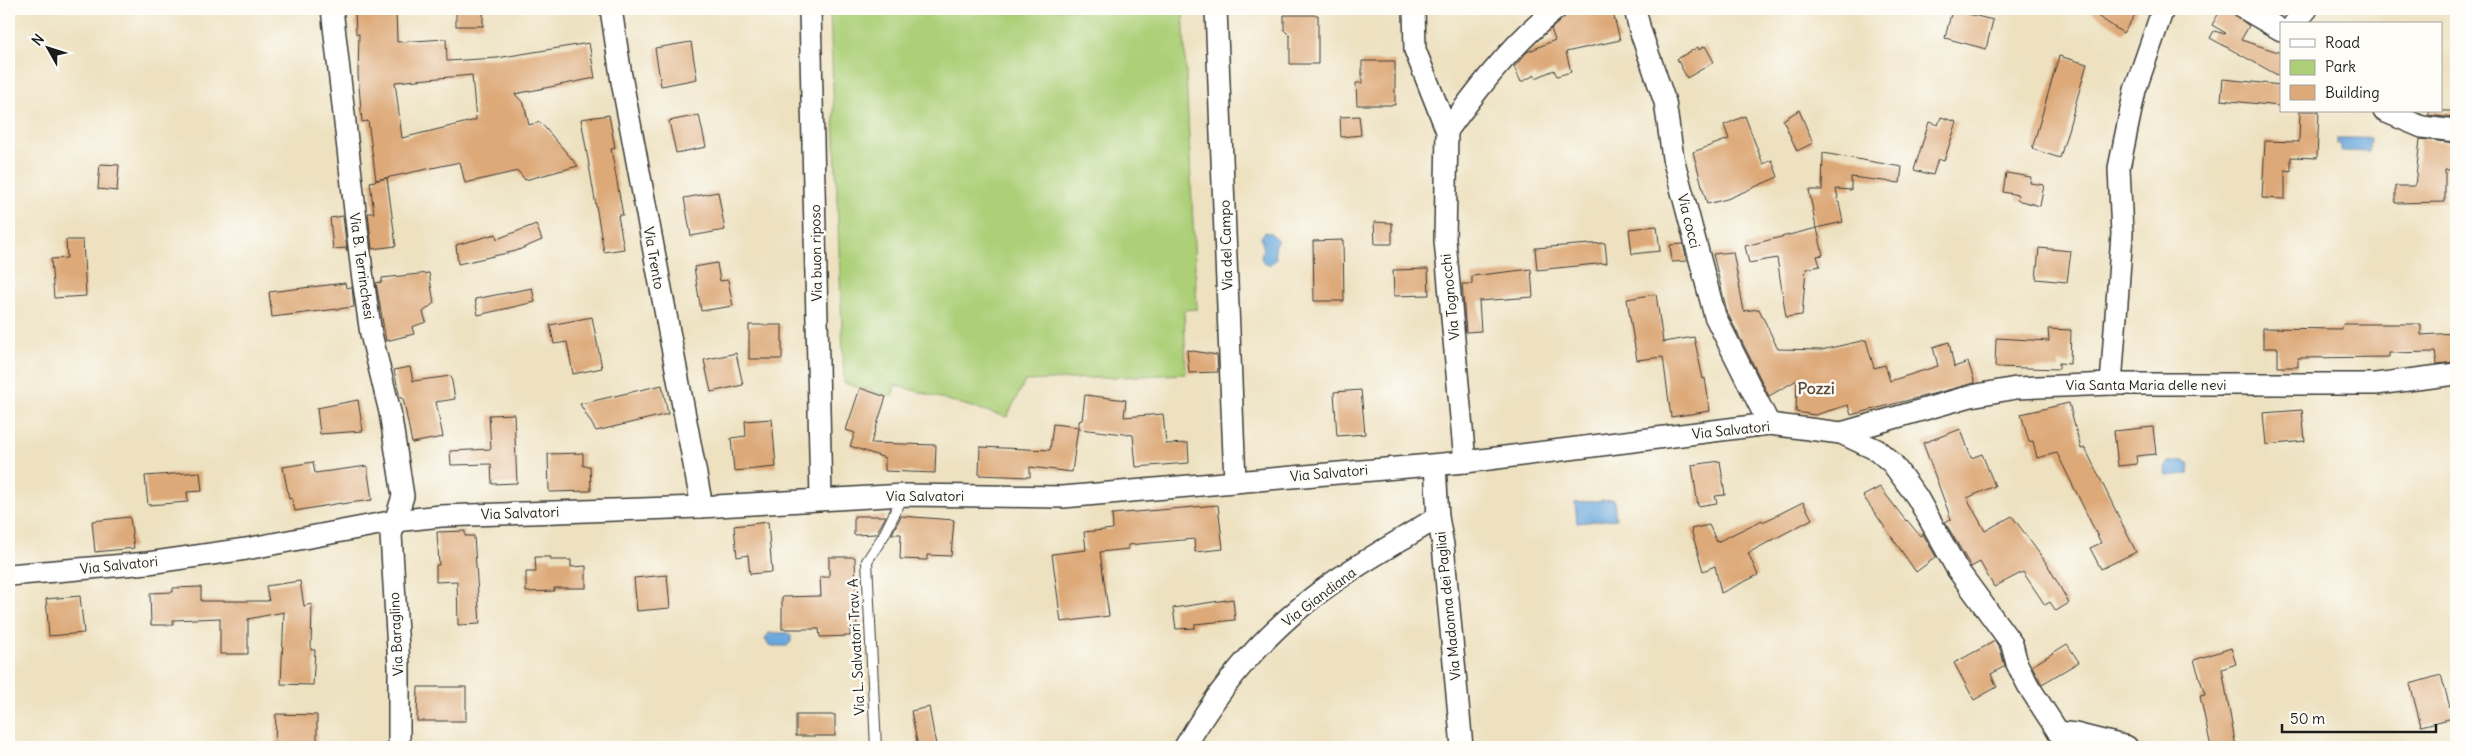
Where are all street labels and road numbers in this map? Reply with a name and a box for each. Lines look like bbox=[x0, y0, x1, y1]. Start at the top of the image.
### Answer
street label: Via cocci bbox=[1674, 192, 1704, 250]
street label: Via del Campo bbox=[1215, 199, 1237, 291]
street label: Via buon riposo bbox=[806, 204, 826, 302]
street label: Via B. Terrinchesi bbox=[346, 212, 378, 320]
street label: Via Trento bbox=[640, 225, 668, 291]
street label: Via Tognocchi bbox=[1437, 253, 1463, 341]
street label: Via Santa Maria delle nevi bbox=[2066, 376, 2226, 394]
street label: Via Salvatori bbox=[1691, 417, 1771, 443]
street label: Via Salvatori bbox=[1289, 461, 1369, 485]
street label: Via Salvatori bbox=[886, 487, 964, 505]
street label: Via Salvatori bbox=[481, 503, 559, 523]
street label: Via Madonna dei Pagliai bbox=[1431, 531, 1465, 681]
street label: Via Salvatori bbox=[79, 552, 159, 578]
street label: Via Giandiana bbox=[1278, 563, 1360, 631]
street label: Via L. Salvatori Trav. A bbox=[843, 578, 869, 716]
street label: Via Baraglino bbox=[385, 591, 407, 676]

